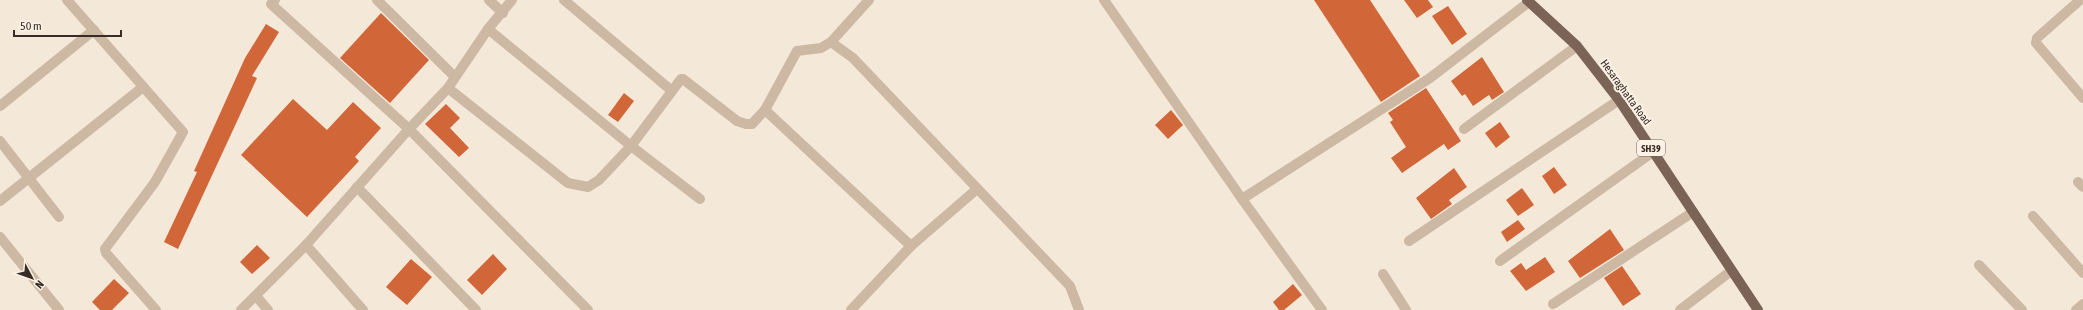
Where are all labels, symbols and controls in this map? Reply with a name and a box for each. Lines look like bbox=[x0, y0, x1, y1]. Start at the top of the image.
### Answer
scale bar bbox=[14, 12, 121, 38]
text: 50 m bbox=[20, 19, 42, 33]
street label: Hesaraghatta Road bbox=[1598, 57, 1654, 127]
road number: SH39 bbox=[1637, 140, 1665, 156]
north arrow bbox=[12, 258, 52, 298]
text: N bbox=[33, 278, 46, 291]

